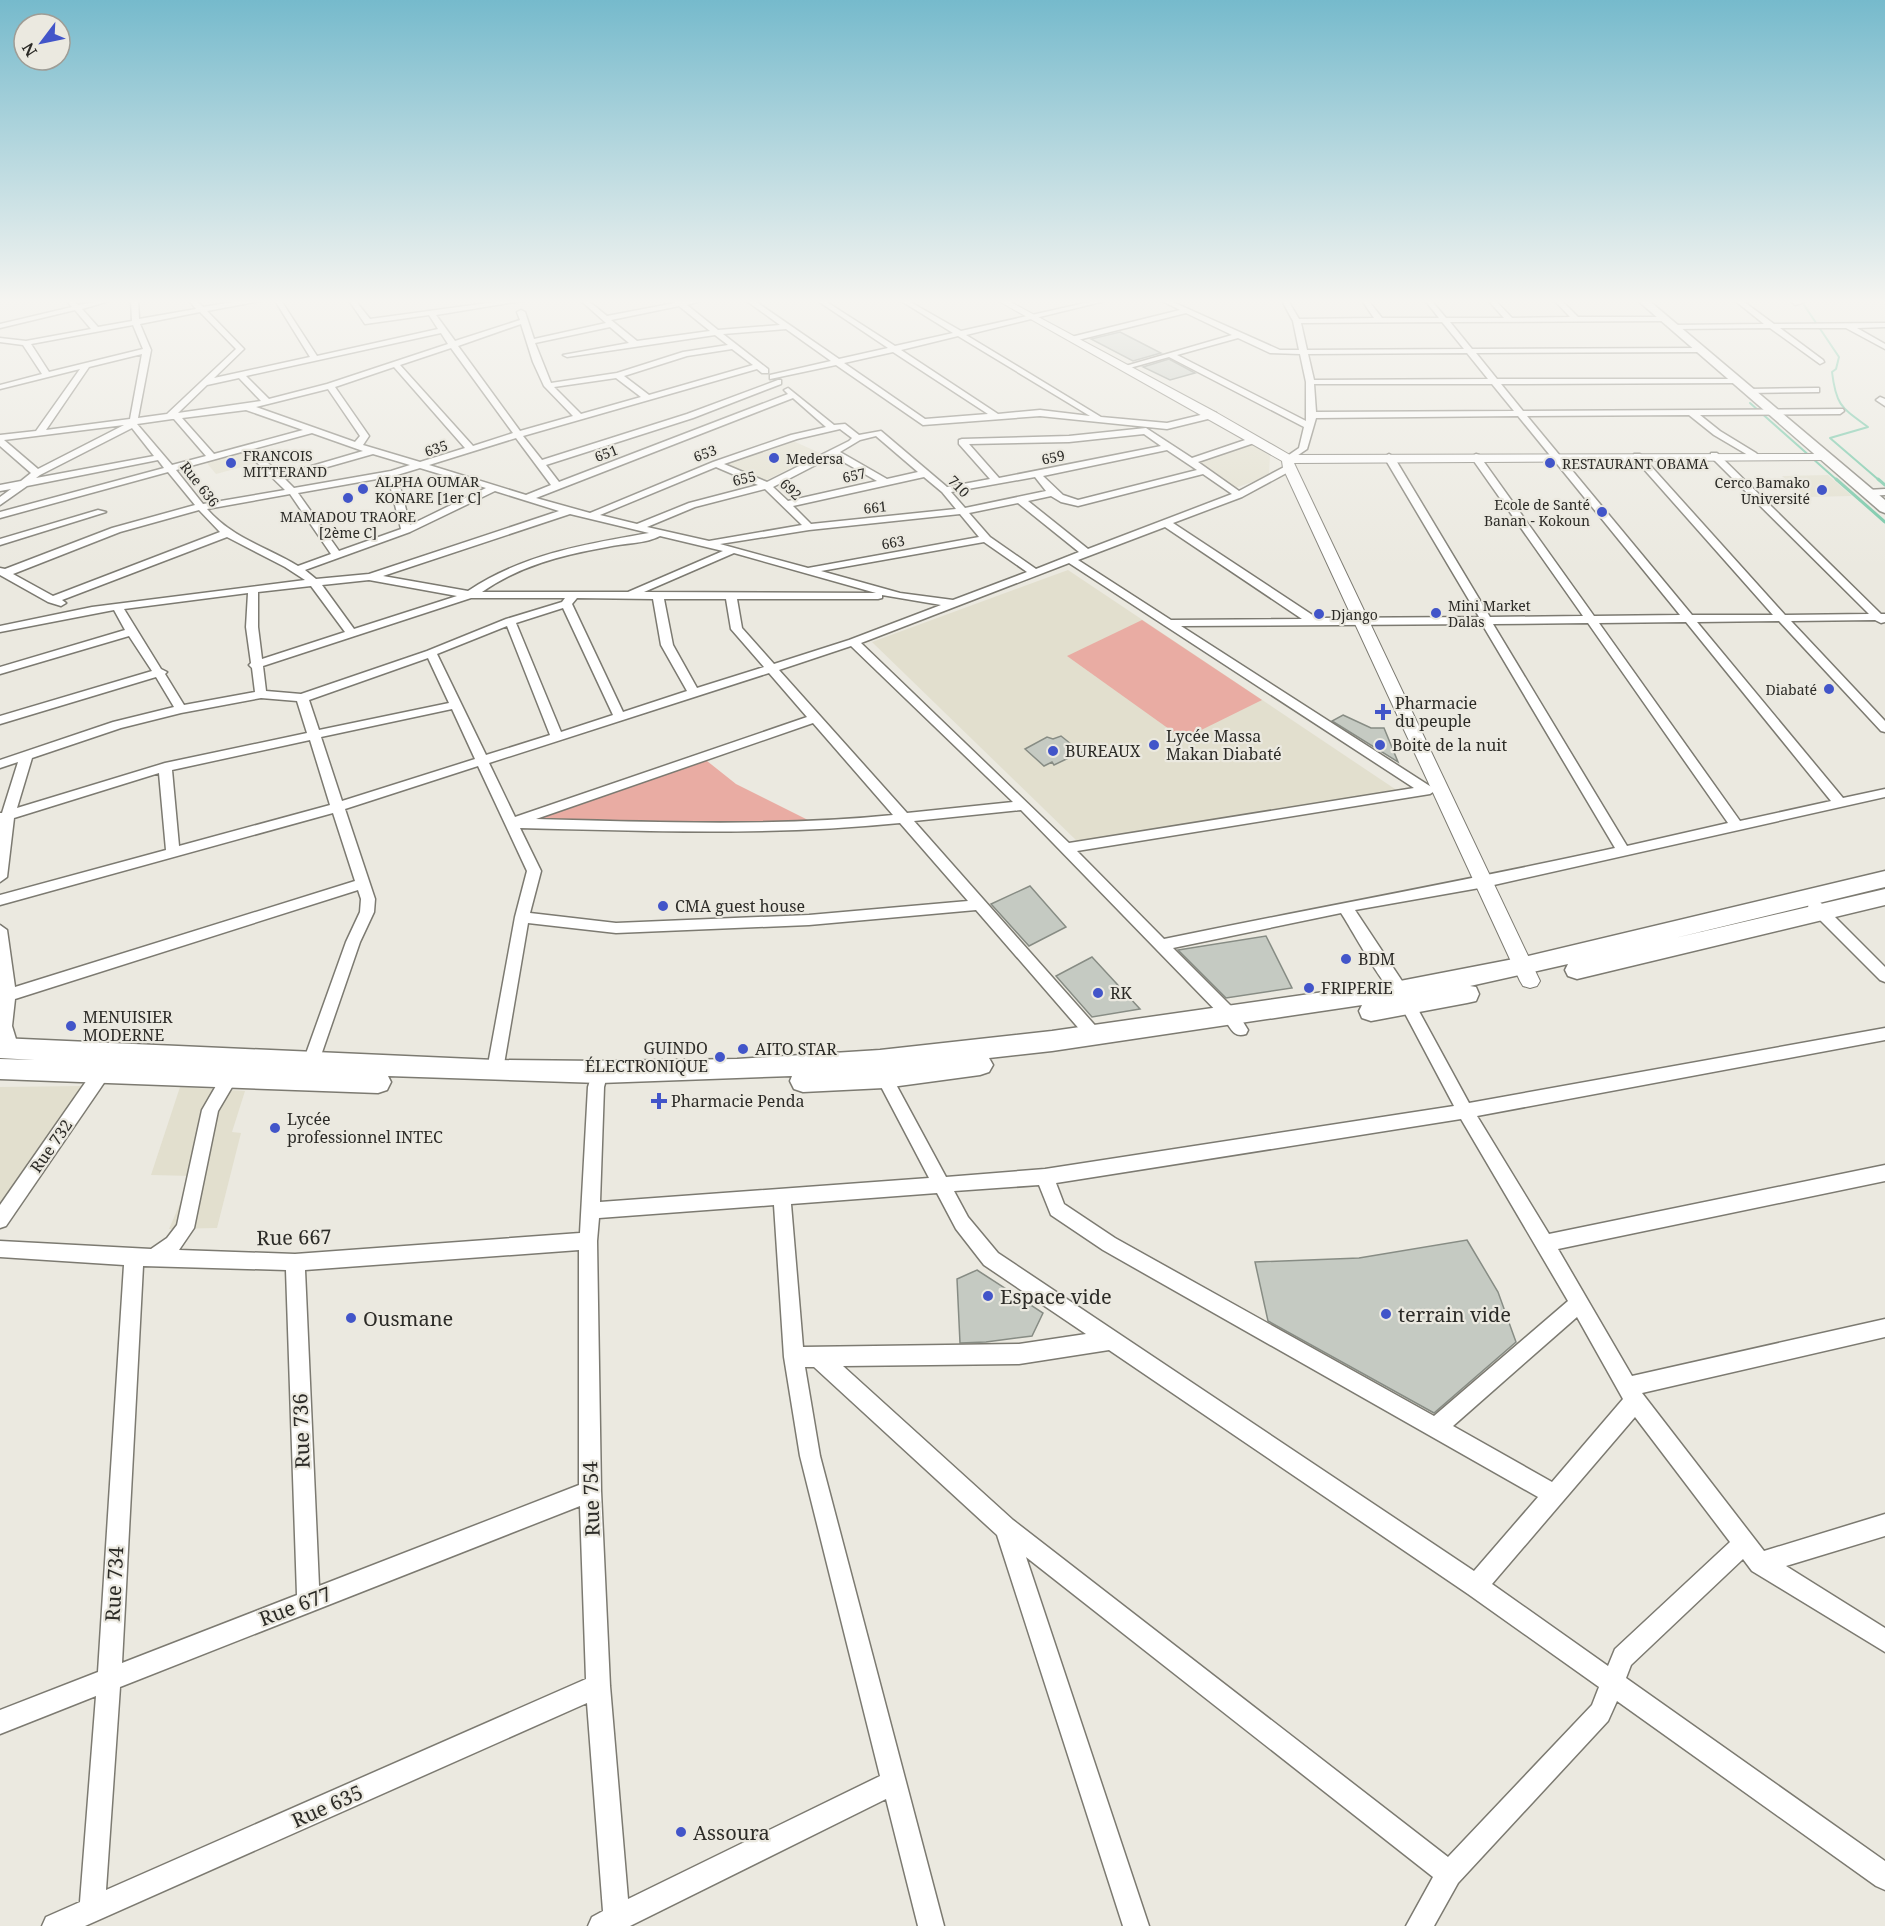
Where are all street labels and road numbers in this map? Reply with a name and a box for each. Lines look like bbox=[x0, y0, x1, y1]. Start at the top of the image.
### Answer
street label: 635 bbox=[422, 435, 450, 461]
street label: 651 bbox=[592, 440, 620, 466]
street label: 653 bbox=[691, 440, 719, 466]
street label: 659 bbox=[1040, 445, 1066, 469]
street label: Rue 636 bbox=[176, 457, 224, 511]
street label: 657 bbox=[840, 463, 868, 487]
street label: 655 bbox=[730, 466, 758, 490]
street label: 710 bbox=[944, 471, 974, 501]
street label: 692 bbox=[776, 474, 806, 504]
street label: 661 bbox=[862, 496, 888, 518]
street label: 663 bbox=[880, 531, 906, 553]
street label: Rue 732 bbox=[25, 1115, 77, 1177]
street label: Rue 667 bbox=[256, 1223, 332, 1251]
street label: Rue 736 bbox=[286, 1393, 316, 1469]
street label: Rue 754 bbox=[576, 1461, 606, 1537]
street label: Rue 734 bbox=[99, 1546, 129, 1622]
street label: Rue 677 bbox=[255, 1580, 335, 1632]
street label: Rue 635 bbox=[287, 1778, 367, 1834]

